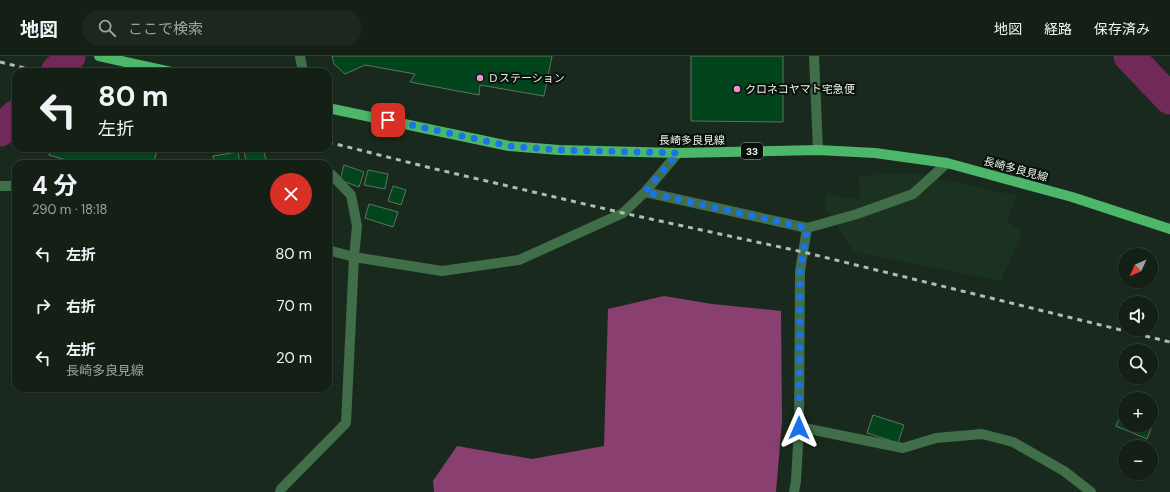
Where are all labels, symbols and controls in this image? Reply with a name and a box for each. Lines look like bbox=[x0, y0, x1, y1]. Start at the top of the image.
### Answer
search box bbox=[82, 10, 362, 46]
text: 地図 bbox=[20, 17, 58, 42]
icon: search bbox=[96, 17, 118, 39]
text: ここで検索 bbox=[128, 19, 203, 39]
text: 地図 bbox=[994, 20, 1022, 38]
text: 経路 bbox=[1044, 20, 1072, 38]
text: 保存済み bbox=[1094, 20, 1150, 38]
place label: Ｄステーション bbox=[488, 71, 565, 85]
marker: Ｄステーション bbox=[475, 73, 485, 83]
text: 80 m bbox=[98, 78, 168, 115]
place label: クロネコヤマト宅急便 bbox=[745, 82, 856, 96]
icon: left bbox=[32, 84, 84, 136]
marker: クロネコヤマト宅急便 bbox=[732, 84, 742, 94]
pin bbox=[371, 103, 405, 137]
icon: arrive bbox=[377, 109, 399, 131]
text: 左折 bbox=[98, 117, 134, 141]
street label: 長崎多良見線 bbox=[659, 133, 725, 147]
road number: 33 bbox=[741, 143, 763, 159]
street label: 長崎多良見線 bbox=[982, 154, 1050, 184]
text: 4 分 bbox=[32, 170, 77, 201]
button: close bbox=[270, 173, 312, 215]
text: 290 m · 18:18 bbox=[32, 201, 108, 218]
icon: left bbox=[32, 243, 54, 265]
text: 80 m bbox=[275, 244, 312, 264]
text: 左折 bbox=[66, 245, 96, 265]
north arrow bbox=[1118, 248, 1158, 288]
map controls bbox=[1118, 248, 1158, 480]
icon: right bbox=[32, 295, 54, 317]
text: 70 m bbox=[277, 296, 312, 316]
button: sound bbox=[1118, 296, 1158, 336]
text: 右折 bbox=[66, 297, 96, 317]
text: 左折 bbox=[66, 340, 96, 360]
button: search bbox=[1118, 344, 1158, 384]
icon: left bbox=[32, 347, 54, 369]
text: 20 m bbox=[276, 348, 312, 368]
text: 長崎多良見線 bbox=[66, 362, 144, 379]
button: + bbox=[1118, 392, 1158, 432]
position arrow bbox=[778, 407, 820, 449]
button: − bbox=[1118, 440, 1158, 480]

